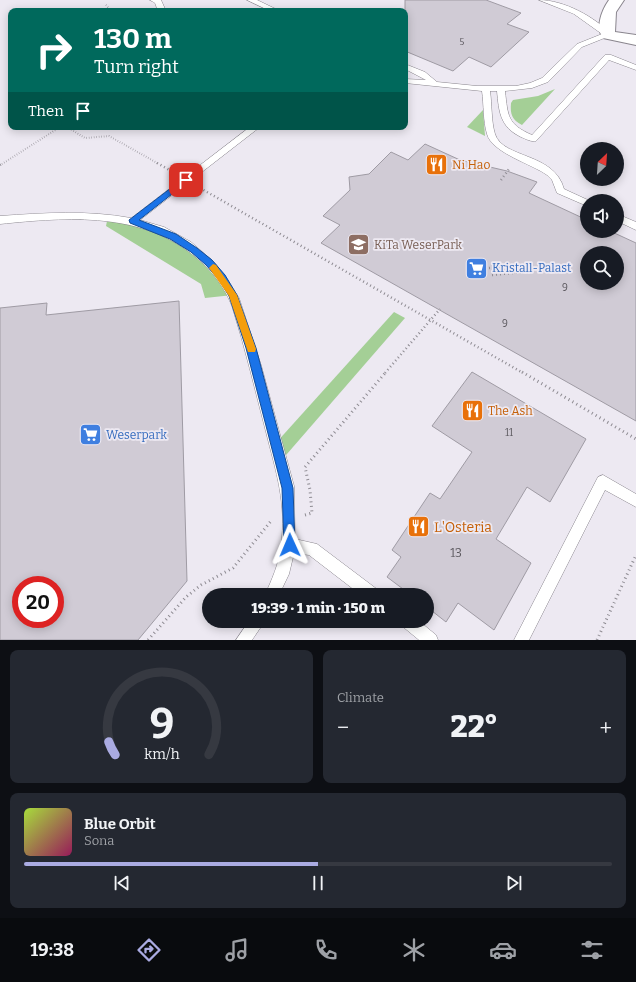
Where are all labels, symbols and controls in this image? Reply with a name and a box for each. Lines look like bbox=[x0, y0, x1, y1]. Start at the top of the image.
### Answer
text: 130 m bbox=[94, 22, 172, 55]
icon: right bbox=[28, 24, 80, 76]
house number: 5 bbox=[460, 37, 465, 47]
text: Turn right bbox=[94, 56, 179, 78]
icon: arrive bbox=[72, 100, 94, 122]
text: Then bbox=[28, 102, 64, 120]
north arrow bbox=[580, 142, 624, 186]
map controls bbox=[580, 142, 624, 290]
restaurant icon: Ni Hao bbox=[423, 152, 449, 178]
place label: Ni Hao bbox=[452, 158, 490, 172]
pin bbox=[169, 163, 203, 197]
icon: arrive bbox=[175, 169, 197, 191]
button: sound bbox=[580, 194, 624, 238]
school or university icon: KiTa WeserPark bbox=[346, 232, 372, 258]
place label: KiTa WeserPark bbox=[374, 238, 462, 252]
button: search bbox=[580, 246, 624, 290]
supermarket icon: Kristall-Palast bbox=[464, 255, 490, 281]
place label: Kristall-Palast bbox=[492, 261, 572, 275]
house number: 9 bbox=[562, 282, 568, 294]
house number: 9 bbox=[502, 318, 508, 330]
restaurant icon: The Ash bbox=[460, 398, 486, 424]
place label: The Ash bbox=[488, 404, 533, 418]
supermarket icon: Weserpark bbox=[78, 422, 104, 448]
house number: 11 bbox=[505, 427, 513, 439]
place label: Weserpark bbox=[106, 428, 167, 442]
restaurant icon: L'Osteria bbox=[406, 514, 432, 540]
place label: L'Osteria bbox=[434, 519, 492, 536]
position arrow bbox=[269, 524, 311, 566]
house number: 13 bbox=[450, 546, 462, 560]
speed limit sign: 20 bbox=[12, 576, 64, 628]
text: 19:39 · 1 min · 150 m bbox=[251, 599, 385, 617]
text: Climate bbox=[337, 690, 384, 705]
text: 9 bbox=[149, 698, 174, 748]
text: 22° bbox=[451, 709, 498, 745]
text: − bbox=[337, 714, 349, 741]
text: + bbox=[599, 714, 612, 741]
text: km/h bbox=[144, 745, 179, 762]
text: Blue Orbit bbox=[84, 815, 156, 833]
text: Sona bbox=[84, 833, 114, 848]
icon: previous bbox=[111, 872, 133, 894]
icon: pause bbox=[307, 872, 329, 894]
icon: next bbox=[503, 872, 525, 894]
icon: directions bbox=[135, 936, 163, 964]
icon: music bbox=[223, 936, 251, 964]
icon: phone bbox=[312, 936, 340, 964]
icon: climate bbox=[400, 936, 428, 964]
icon: car bbox=[489, 936, 517, 964]
icon: filters bbox=[578, 936, 606, 964]
text: 19:38 bbox=[30, 939, 74, 961]

